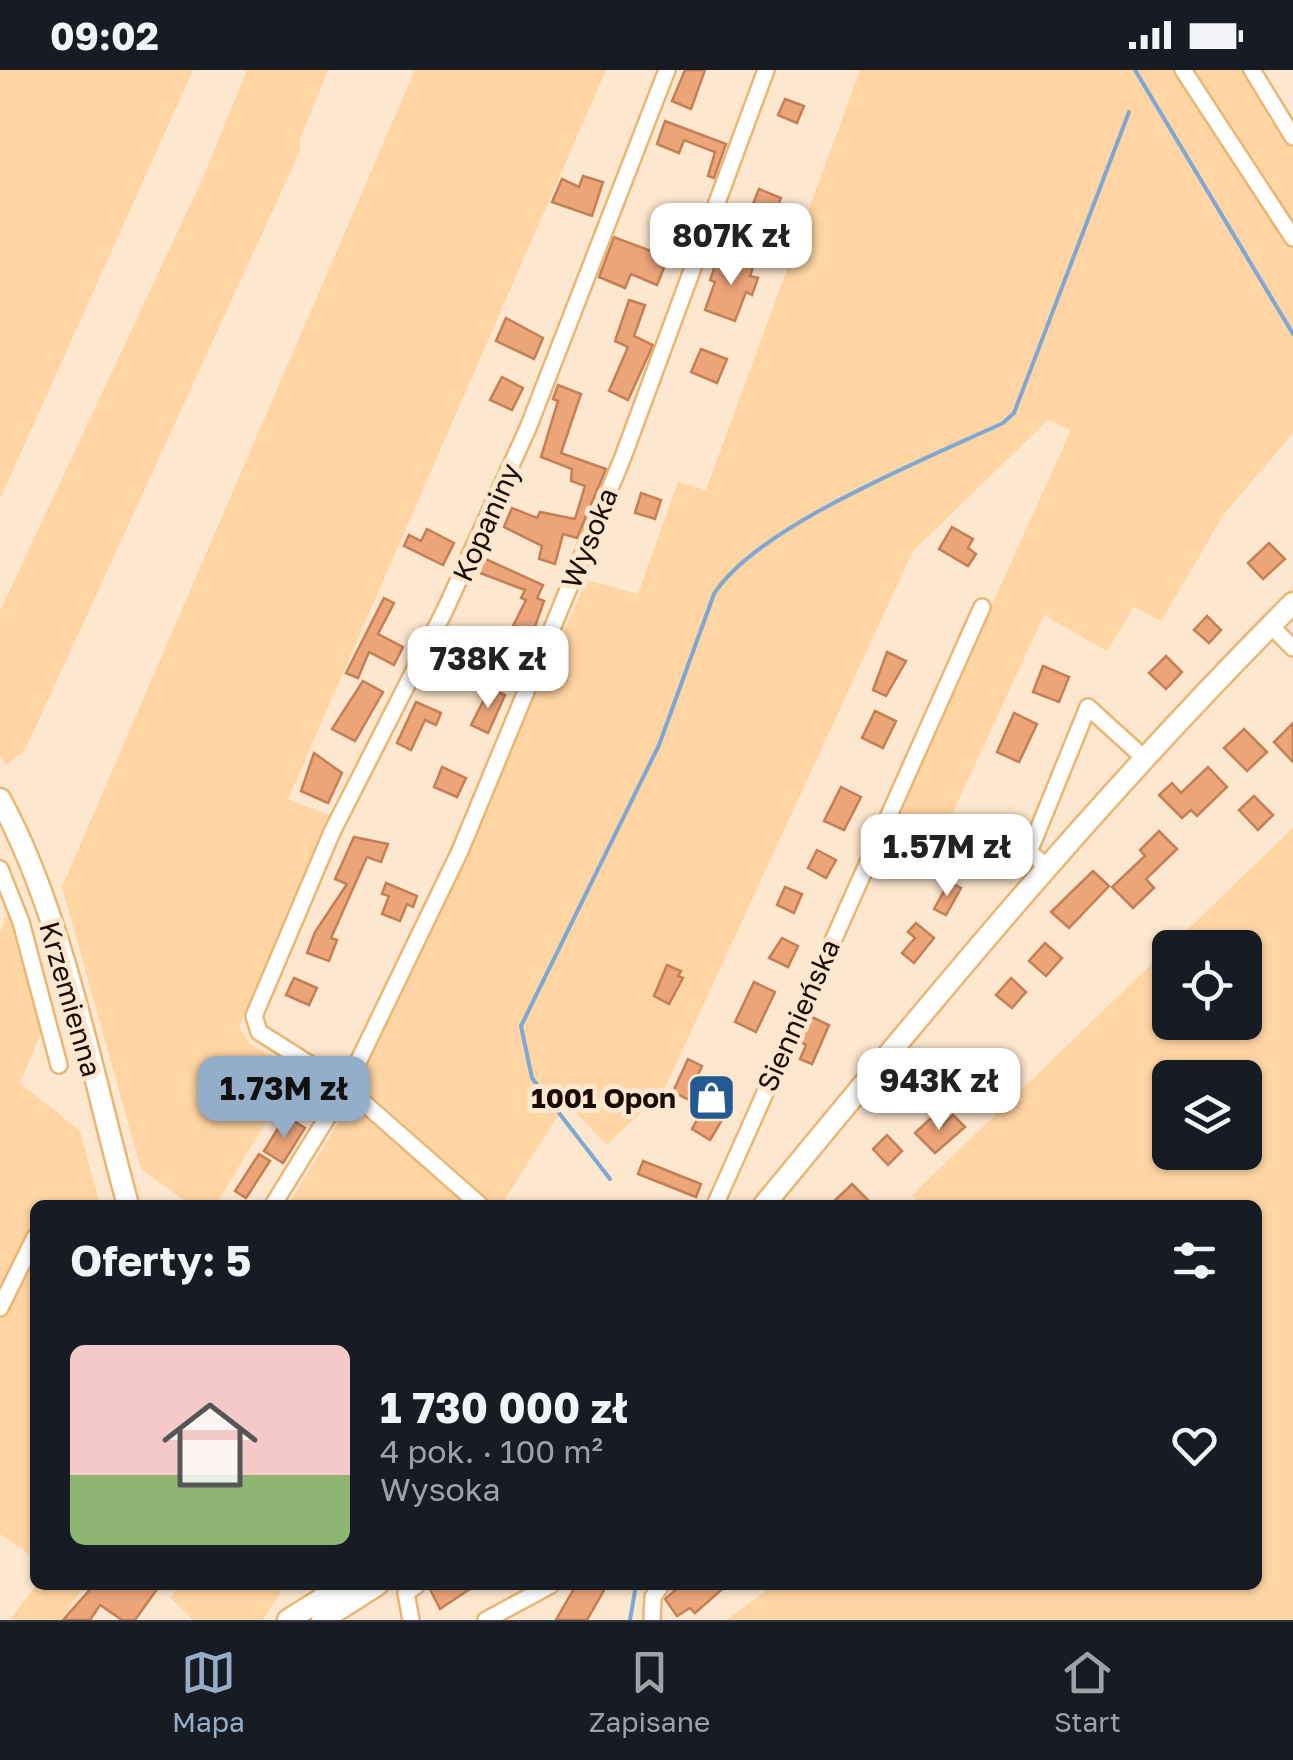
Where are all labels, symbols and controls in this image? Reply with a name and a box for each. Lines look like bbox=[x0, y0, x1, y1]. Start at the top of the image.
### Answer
text: 09:02 bbox=[50, 13, 159, 58]
pin: 807K zł bbox=[639, 203, 823, 288]
text: 807K zł bbox=[672, 216, 790, 254]
street label: Kopaniny bbox=[445, 458, 527, 586]
street label: Wysoka bbox=[554, 483, 624, 593]
pin: 738K zł bbox=[396, 626, 580, 711]
text: 738K zł bbox=[430, 639, 546, 677]
pin: 1.57M zł bbox=[844, 814, 1050, 899]
text: 1.57M zł bbox=[883, 827, 1011, 865]
street label: Krzemienna bbox=[33, 918, 109, 1080]
map controls bbox=[1152, 930, 1262, 1170]
button: locate bbox=[1152, 930, 1262, 1040]
street label: Siennieńska bbox=[750, 934, 846, 1096]
pin: 943K zł bbox=[847, 1048, 1031, 1133]
pin: 1.73M zł bbox=[181, 1056, 387, 1141]
button: layers bbox=[1152, 1060, 1262, 1170]
text: 943K zł bbox=[879, 1061, 999, 1099]
text: 1.73M zł bbox=[220, 1069, 348, 1107]
shop icon: 1001 Opon bbox=[685, 1071, 737, 1123]
place label: 1001 Opon bbox=[531, 1081, 676, 1114]
icon: filters bbox=[1167, 1233, 1222, 1288]
text: Oferty: 5 bbox=[70, 1235, 251, 1285]
text: 1 730 000 zł bbox=[380, 1382, 628, 1432]
icon: home bbox=[150, 1385, 270, 1505]
icon: heart bbox=[1167, 1418, 1222, 1473]
text: 4 pok. · 100 m² bbox=[380, 1432, 603, 1470]
text: Wysoka bbox=[380, 1470, 501, 1508]
tab: Mapa bbox=[172, 1645, 245, 1738]
tab: Zapisane bbox=[589, 1645, 710, 1738]
tab: Start bbox=[1054, 1645, 1121, 1738]

